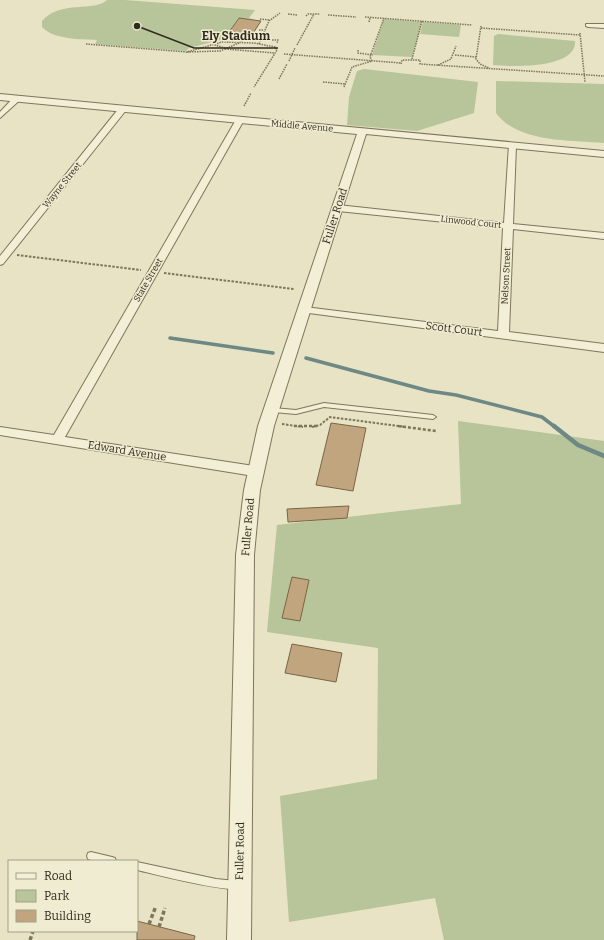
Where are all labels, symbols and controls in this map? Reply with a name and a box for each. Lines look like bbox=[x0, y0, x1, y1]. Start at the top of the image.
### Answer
callout: Ely Stadium bbox=[194, 24, 278, 48]
text: Ely Stadium bbox=[202, 29, 271, 43]
street label: Middle Avenue bbox=[271, 118, 334, 134]
street label: Wayne Street bbox=[41, 160, 84, 210]
street label: Fuller Road bbox=[320, 186, 350, 246]
street label: Linwood Court bbox=[440, 214, 503, 230]
street label: Nelson Street bbox=[500, 247, 513, 305]
street label: State Street bbox=[132, 256, 165, 304]
street label: Scott Court bbox=[425, 319, 483, 339]
street label: Edward Avenue bbox=[87, 438, 167, 464]
street label: Fuller Road bbox=[239, 497, 257, 557]
street label: Fuller Road bbox=[233, 821, 247, 880]
legend bbox=[8, 860, 138, 932]
text: Road bbox=[44, 869, 72, 883]
text: Park bbox=[44, 889, 70, 903]
text: Building bbox=[44, 909, 91, 923]

